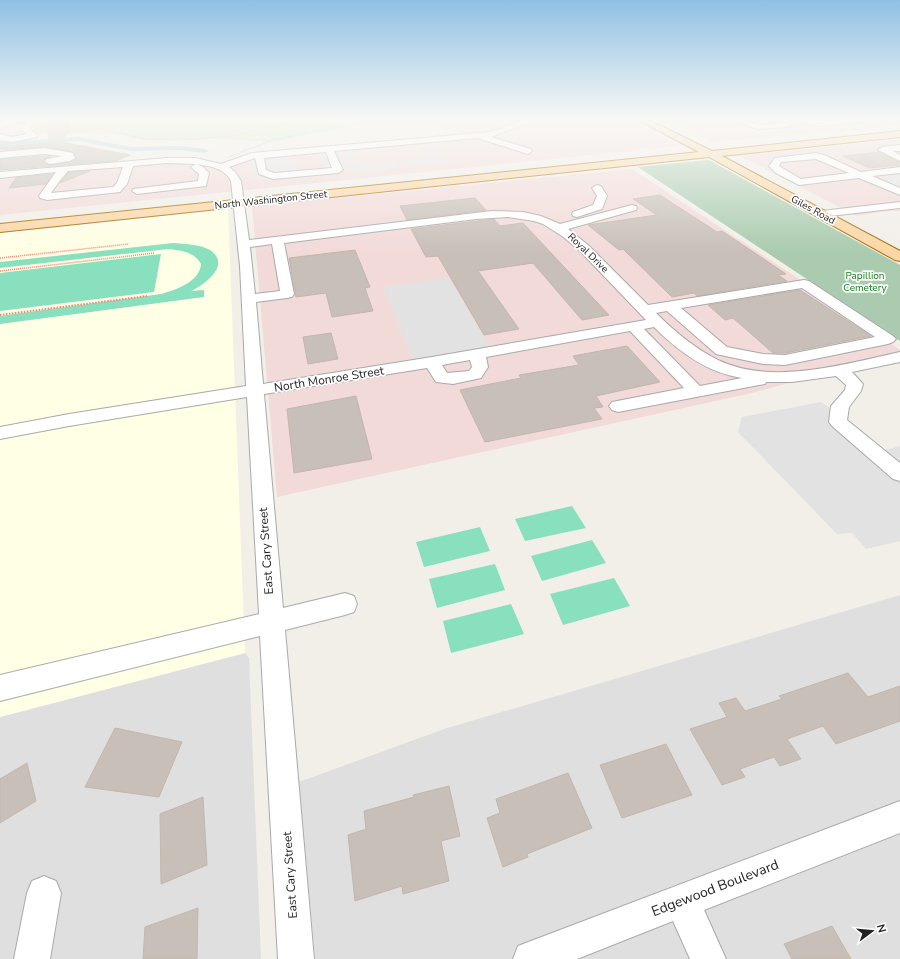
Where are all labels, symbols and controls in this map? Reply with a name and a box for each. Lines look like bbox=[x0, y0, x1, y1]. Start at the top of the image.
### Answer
street label: North Washington Street bbox=[214, 187, 329, 213]
street label: Giles Road bbox=[788, 192, 838, 228]
street label: Royal Drive bbox=[565, 230, 611, 276]
park label: Papillion Cemetery bbox=[843, 269, 888, 295]
street label: North Monroe Street bbox=[273, 362, 386, 396]
street label: East Cary Street bbox=[255, 506, 277, 595]
street label: East Cary Street bbox=[279, 830, 301, 919]
street label: Edgewood Boulevard bbox=[649, 855, 781, 921]
north arrow bbox=[852, 911, 892, 951]
text: N bbox=[873, 922, 889, 934]

